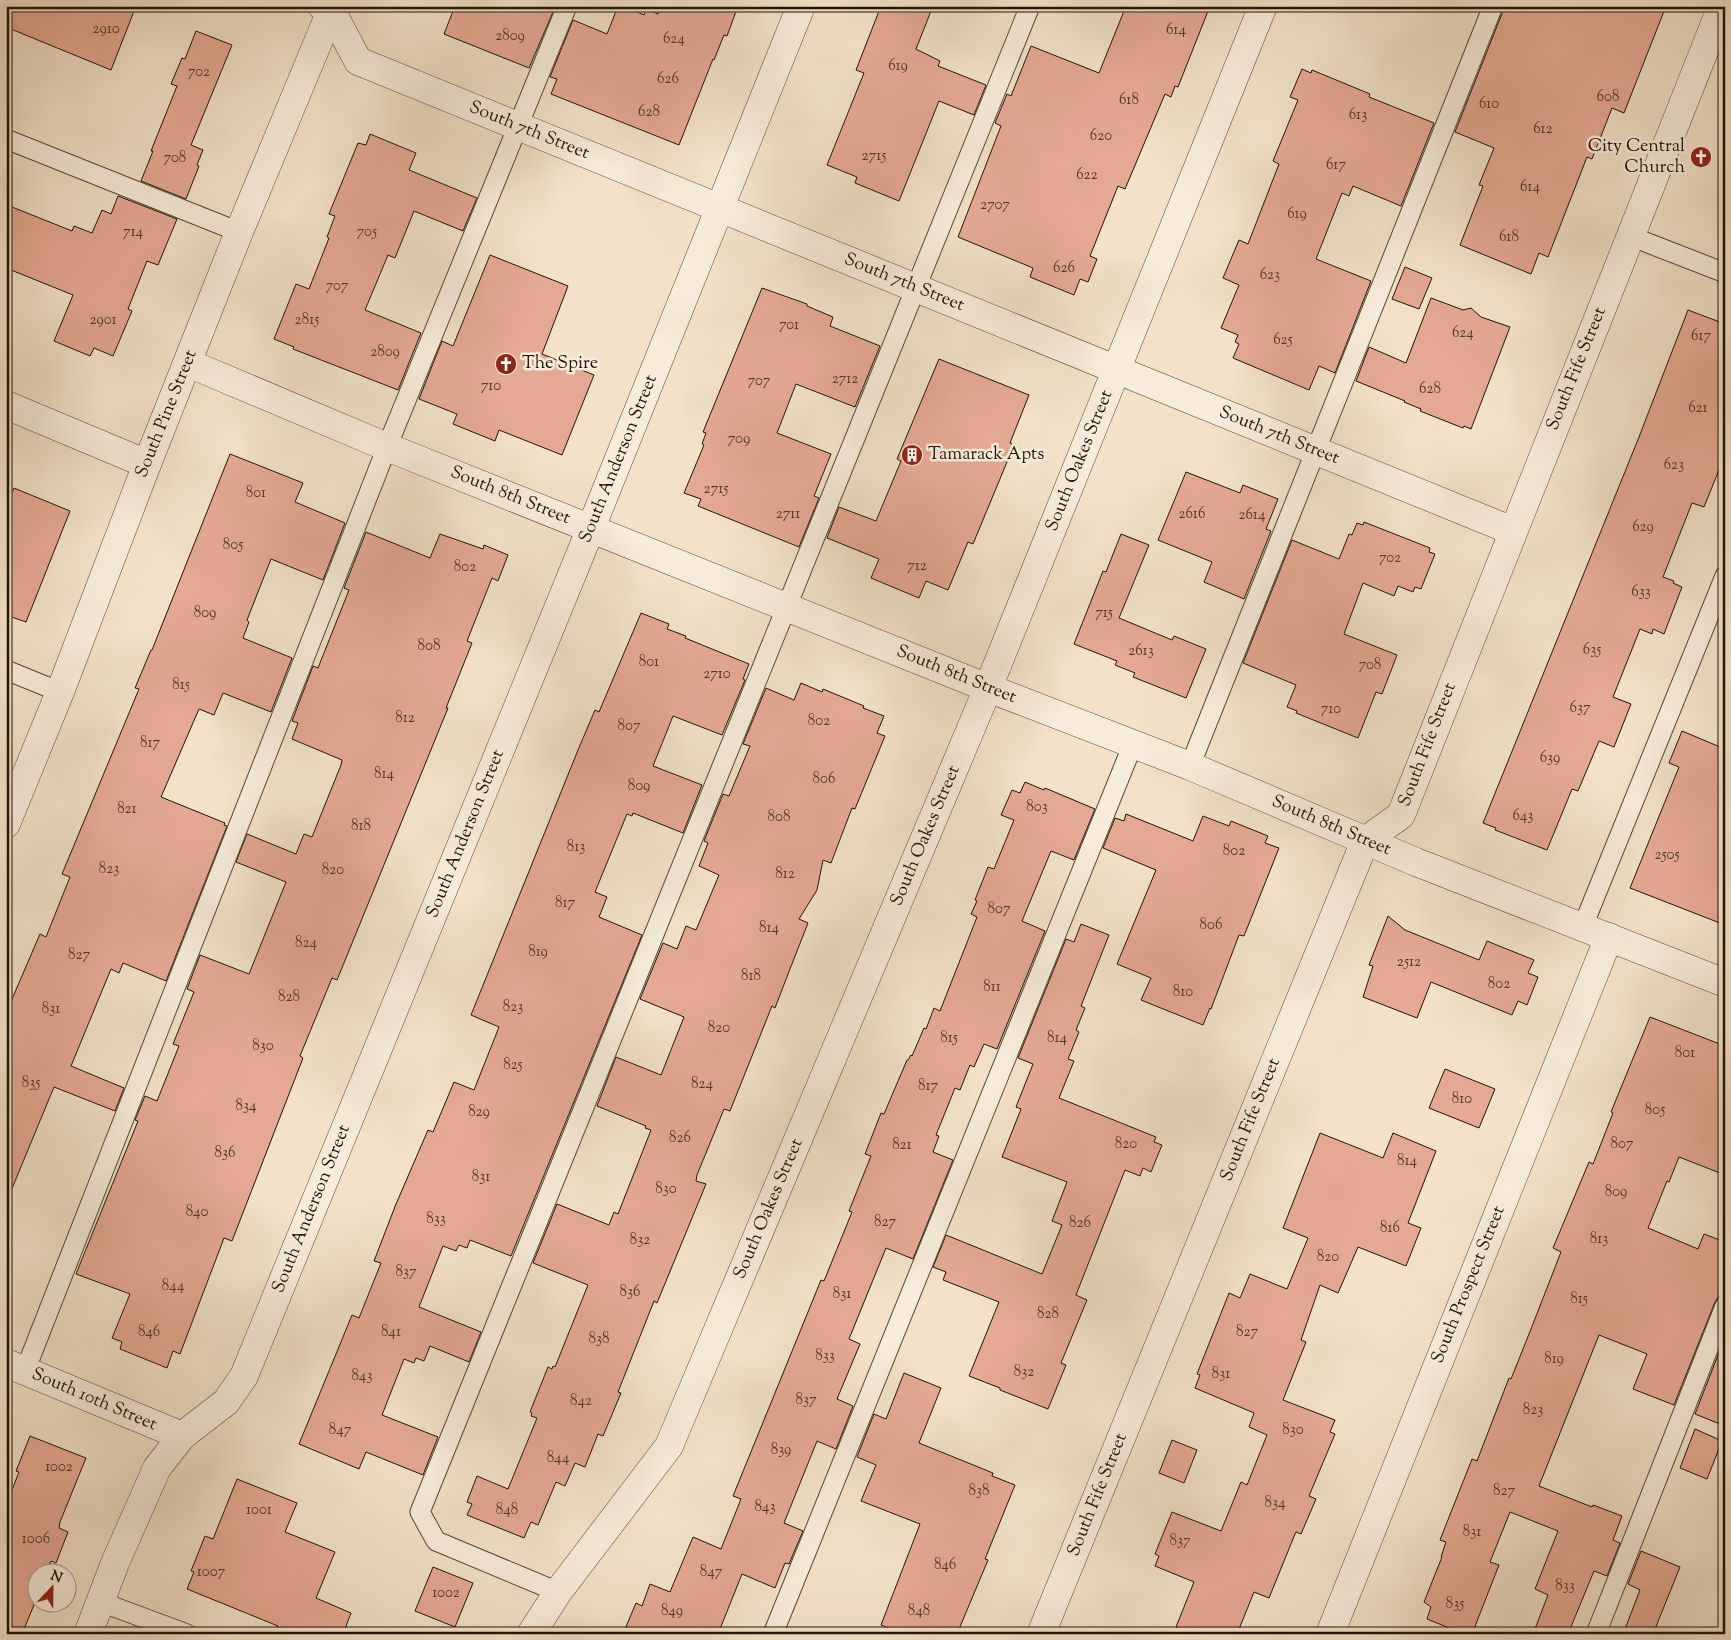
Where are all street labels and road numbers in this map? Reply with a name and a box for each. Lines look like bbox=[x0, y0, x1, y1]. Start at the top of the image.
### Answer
street label: South 7th Street bbox=[465, 95, 593, 167]
street label: South 7th Street bbox=[840, 247, 968, 319]
street label: South Fife Street bbox=[1540, 303, 1614, 435]
street label: South Pine Street bbox=[130, 346, 204, 482]
street label: South Anderson Street bbox=[573, 371, 665, 547]
street label: South Oakes Street bbox=[1040, 386, 1120, 536]
street label: South 7th Street bbox=[1215, 400, 1343, 472]
street label: South 8th Street bbox=[446, 460, 574, 532]
street label: South 8th Street bbox=[892, 639, 1020, 711]
street label: South Fife Street bbox=[1392, 679, 1464, 811]
street label: South Anderson Street bbox=[420, 746, 512, 922]
street label: South Oakes Street bbox=[885, 762, 967, 910]
street label: South 8th Street bbox=[1267, 789, 1395, 863]
street label: South Fife Street bbox=[1214, 1054, 1288, 1186]
street label: South Anderson Street bbox=[266, 1121, 358, 1297]
street label: South Oakes Street bbox=[728, 1135, 810, 1283]
street label: South Prospect Street bbox=[1425, 1202, 1513, 1368]
street label: South 10th Street bbox=[27, 1362, 161, 1438]
street label: South Fife Street bbox=[1061, 1429, 1135, 1561]

